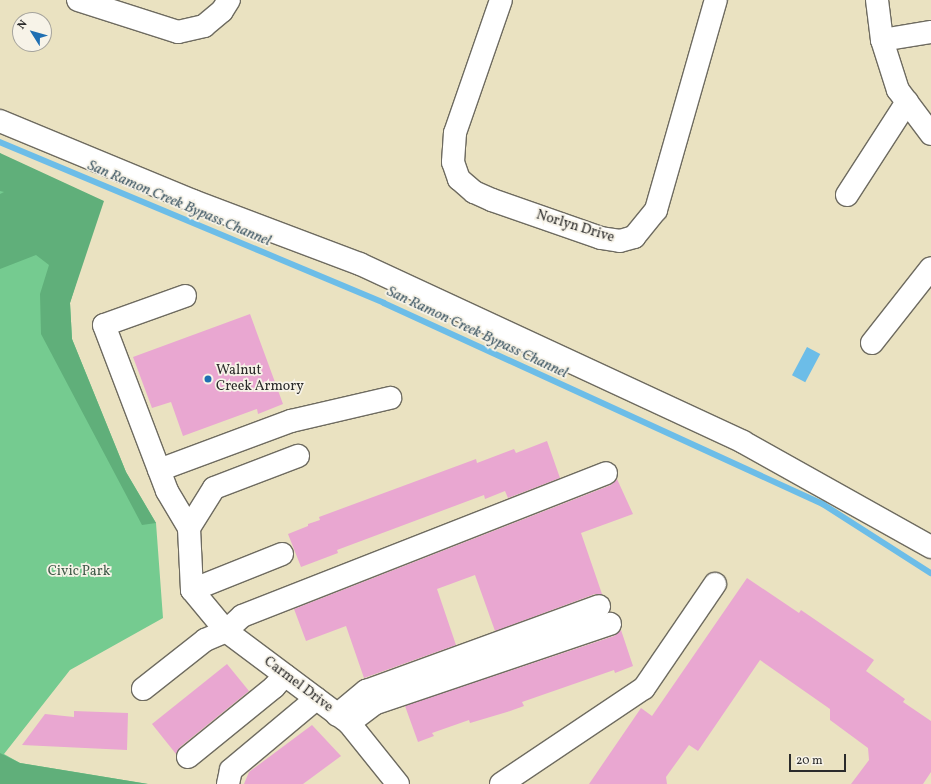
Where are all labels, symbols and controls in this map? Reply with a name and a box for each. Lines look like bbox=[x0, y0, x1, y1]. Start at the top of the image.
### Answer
north arrow bbox=[12, 12, 52, 52]
text: N bbox=[14, 17, 31, 33]
water label: San Ramon Creek Bypass Channel bbox=[85, 157, 273, 251]
street label: Norlyn Drive bbox=[534, 207, 616, 247]
water label: San Ramon Creek Bypass Channel bbox=[384, 283, 570, 383]
place label: Walnut Creek Armory bbox=[216, 363, 304, 396]
marker: Walnut Creek Armory bbox=[203, 374, 213, 384]
park label: Civic Park bbox=[48, 564, 110, 580]
street label: Carmel Drive bbox=[260, 654, 336, 716]
scale bar bbox=[791, 746, 848, 772]
text: 20 m bbox=[796, 753, 823, 769]

